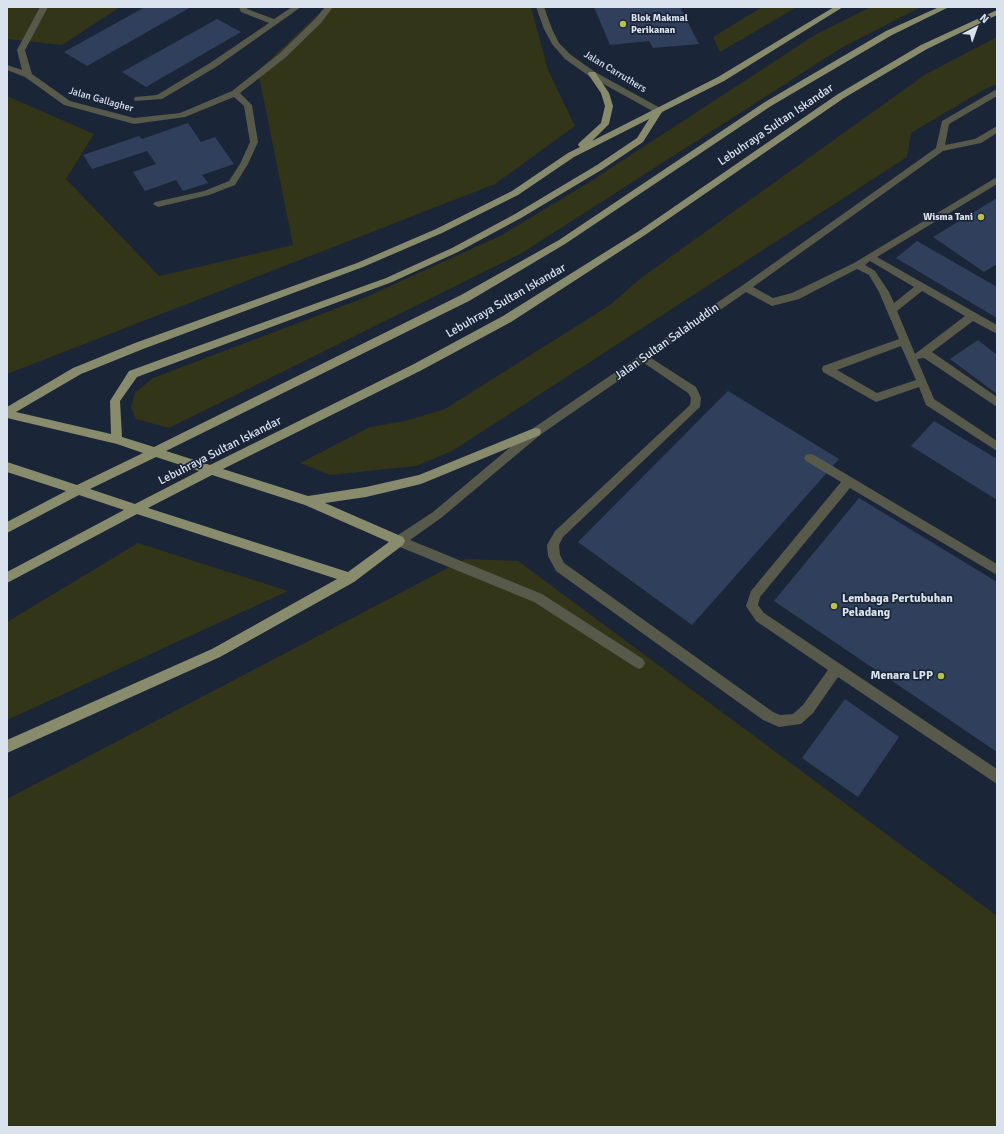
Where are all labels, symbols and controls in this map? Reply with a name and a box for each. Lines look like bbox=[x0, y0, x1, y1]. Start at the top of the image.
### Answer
north arrow bbox=[956, 8, 996, 48]
text: N bbox=[977, 11, 991, 26]
place label: Blok Makmal Perikanan bbox=[631, 12, 688, 36]
marker: Blok Makmal Perikanan bbox=[618, 19, 628, 29]
street label: Jalan Carruthers bbox=[582, 49, 648, 95]
street label: Lebuhraya Sultan Iskandar bbox=[716, 81, 836, 169]
street label: Jalan Gallagher bbox=[67, 85, 135, 115]
place label: Wisma Tani bbox=[923, 211, 973, 223]
marker: Wisma Tani bbox=[976, 212, 986, 222]
street label: Lebuhraya Sultan Iskandar bbox=[443, 261, 569, 341]
street label: Jalan Sultan Salahuddin bbox=[612, 301, 722, 383]
street label: Lebuhraya Sultan Iskandar bbox=[156, 414, 284, 488]
place label: Lembaga Pertubuhan Peladang bbox=[842, 592, 953, 620]
marker: Lembaga Pertubuhan Peladang bbox=[829, 601, 839, 611]
place label: Menara LPP bbox=[870, 669, 933, 683]
marker: Menara LPP bbox=[936, 671, 946, 681]

